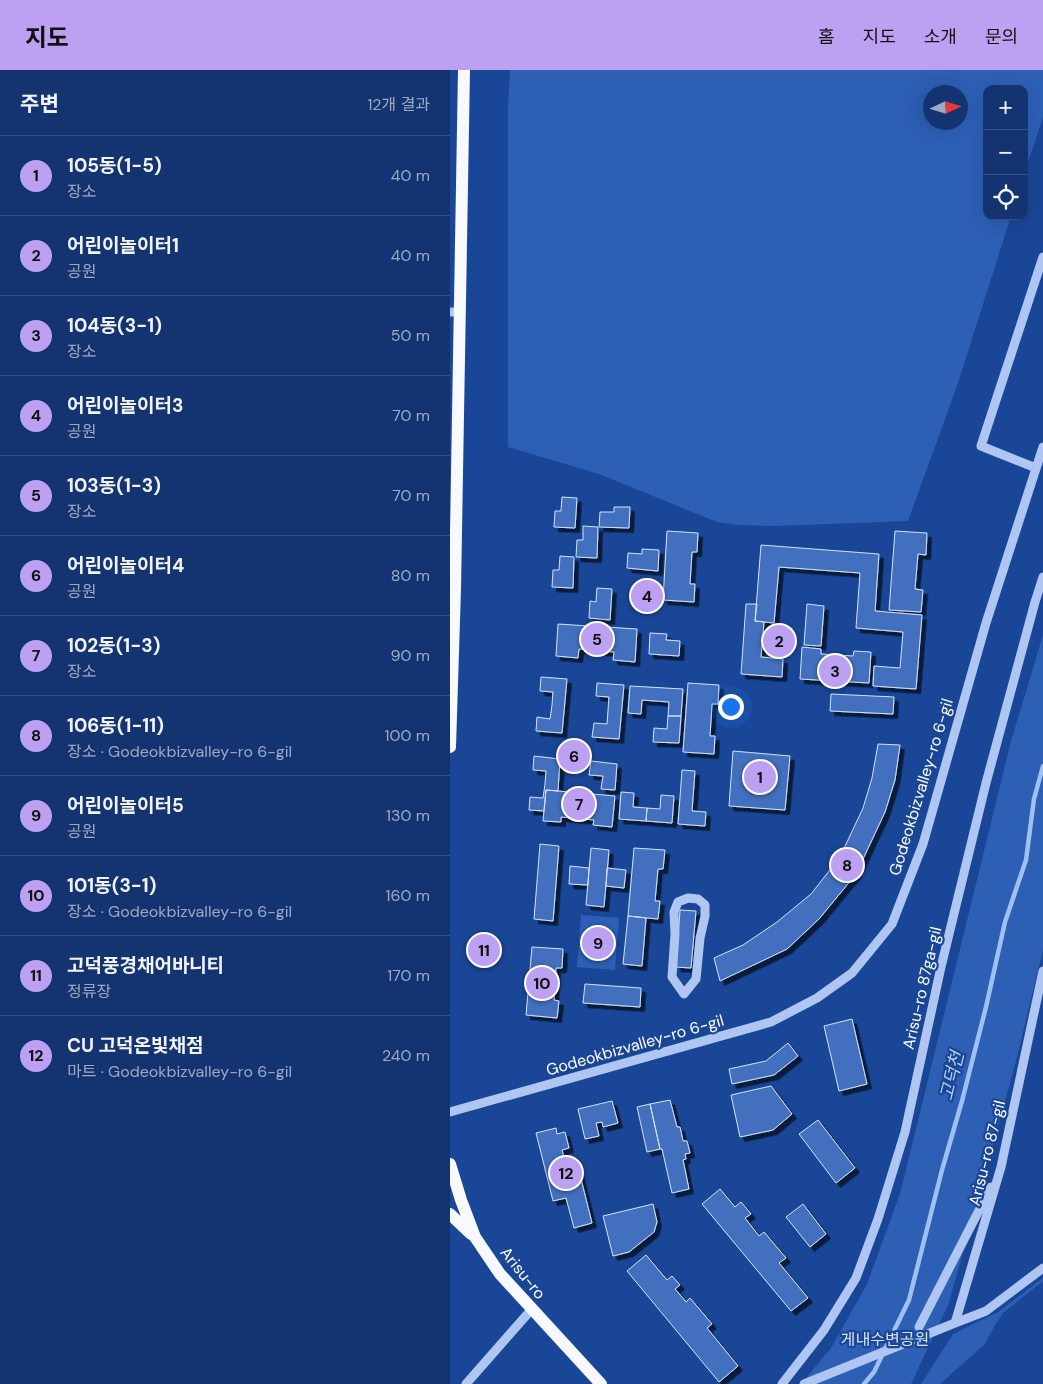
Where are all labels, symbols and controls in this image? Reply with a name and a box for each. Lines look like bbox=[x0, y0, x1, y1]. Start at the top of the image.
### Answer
text: 지도 bbox=[25, 22, 69, 53]
text: 홈 bbox=[818, 25, 835, 49]
text: 지도 bbox=[863, 25, 896, 49]
text: 소개 bbox=[924, 25, 957, 49]
text: 문의 bbox=[985, 25, 1018, 49]
north arrow bbox=[923, 85, 968, 130]
map controls bbox=[983, 85, 1028, 220]
button: + bbox=[983, 85, 1028, 130]
text: 주변 bbox=[20, 90, 59, 118]
text: 12개 결과 bbox=[367, 94, 430, 115]
button: − bbox=[983, 130, 1028, 175]
text: 105동(1-5) bbox=[67, 153, 162, 178]
text: 1 bbox=[33, 165, 39, 186]
text: 40 m bbox=[391, 165, 430, 186]
button: locate bbox=[983, 175, 1028, 220]
text: 장소 bbox=[67, 181, 96, 202]
text: 어린이놀이터1 bbox=[67, 233, 179, 258]
text: 2 bbox=[31, 245, 41, 266]
text: 40 m bbox=[391, 245, 430, 266]
text: 공원 bbox=[67, 261, 96, 282]
text: 104동(3-1) bbox=[67, 313, 162, 338]
text: 3 bbox=[31, 325, 41, 346]
text: 50 m bbox=[391, 325, 430, 346]
text: 장소 bbox=[67, 341, 96, 362]
text: 어린이놀이터3 bbox=[67, 393, 183, 418]
text: 4 bbox=[31, 405, 41, 426]
text: 70 m bbox=[392, 405, 430, 426]
text: 공원 bbox=[67, 421, 96, 442]
text: 103동(1-3) bbox=[67, 473, 161, 498]
text: 5 bbox=[31, 485, 41, 506]
text: 70 m bbox=[392, 485, 430, 506]
text: 장소 bbox=[67, 501, 96, 522]
text: 어린이놀이터4 bbox=[67, 553, 184, 578]
text: 6 bbox=[31, 565, 41, 586]
text: 80 m bbox=[391, 565, 430, 586]
pin: 4 bbox=[631, 577, 663, 615]
text: 공원 bbox=[67, 581, 96, 602]
pin: 5 bbox=[581, 620, 613, 658]
pin: 2 bbox=[763, 622, 795, 660]
text: 102동(1-3) bbox=[67, 633, 160, 658]
text: 7 bbox=[32, 645, 40, 666]
text: 90 m bbox=[390, 645, 430, 666]
pin: 3 bbox=[819, 652, 851, 690]
text: 장소 bbox=[67, 661, 96, 682]
your location bbox=[718, 694, 744, 720]
street label: Godeokbizvalley-ro 6-gil bbox=[884, 696, 958, 878]
text: 106동(1-11) bbox=[67, 713, 164, 738]
text: 8 bbox=[31, 725, 41, 746]
text: 100 m bbox=[385, 725, 430, 746]
pin: 6 bbox=[558, 737, 590, 775]
text: 장소 · Godeokbizvalley-ro 6-gil bbox=[67, 741, 292, 762]
pin: 1 bbox=[744, 758, 776, 796]
pin: 7 bbox=[563, 785, 595, 823]
text: 어린이놀이터5 bbox=[67, 793, 184, 818]
text: 9 bbox=[31, 805, 41, 826]
text: 130 m bbox=[386, 805, 430, 826]
text: 공원 bbox=[67, 821, 96, 842]
pin: 8 bbox=[831, 846, 863, 884]
text: 101동(3-1) bbox=[67, 873, 156, 898]
text: 10 bbox=[27, 885, 45, 906]
text: 160 m bbox=[386, 885, 430, 906]
text: 장소 · Godeokbizvalley-ro 6-gil bbox=[67, 901, 292, 922]
pin: 9 bbox=[582, 924, 614, 962]
street label: Arisu-ro 87ga-gil bbox=[898, 925, 946, 1051]
pin: 11 bbox=[468, 931, 500, 969]
text: 고덕풍경채어바니티 bbox=[67, 953, 224, 978]
pin: 10 bbox=[526, 964, 558, 1002]
text: 11 bbox=[30, 965, 42, 986]
text: 170 m bbox=[387, 965, 430, 986]
text: 정류장 bbox=[67, 981, 111, 1002]
street label: Godeokbizvalley-ro 6-gil bbox=[544, 1010, 726, 1080]
text: CU 고덕온빛채점 bbox=[67, 1033, 203, 1058]
text: 12 bbox=[28, 1045, 44, 1066]
text: 240 m bbox=[382, 1045, 430, 1066]
water label: 고덕천 bbox=[934, 1047, 970, 1103]
text: 마트 · Godeokbizvalley-ro 6-gil bbox=[67, 1061, 292, 1082]
street label: Arisu-ro 87-gil bbox=[964, 1098, 1010, 1208]
pin: 12 bbox=[550, 1154, 582, 1192]
street label: Arisu-ro bbox=[496, 1243, 550, 1303]
park label: 게내수변공원 bbox=[841, 1329, 929, 1350]

